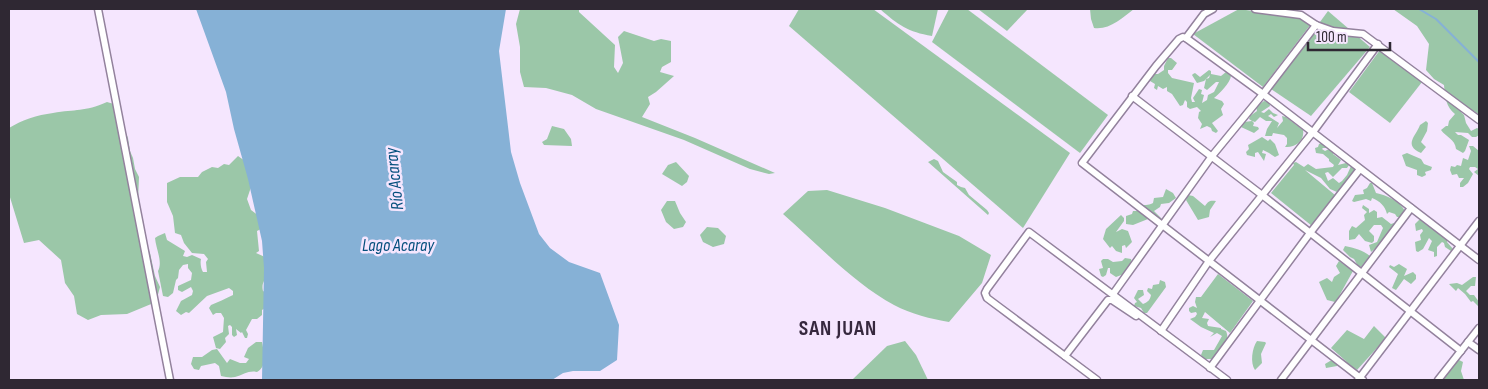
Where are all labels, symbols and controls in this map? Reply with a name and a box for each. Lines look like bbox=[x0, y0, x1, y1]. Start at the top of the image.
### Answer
scale bar bbox=[1308, 20, 1390, 52]
text: 100 m bbox=[1316, 28, 1347, 47]
water label: Río Acaray bbox=[381, 146, 408, 211]
water label: Lago Acaray bbox=[362, 235, 435, 256]
district label: SAN JUAN bbox=[799, 316, 877, 341]

